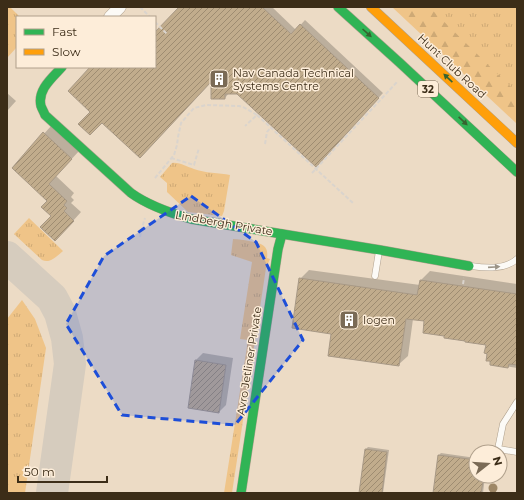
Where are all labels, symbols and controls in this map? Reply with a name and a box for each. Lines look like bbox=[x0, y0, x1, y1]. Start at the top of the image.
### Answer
legend bbox=[16, 16, 156, 68]
text: Fast bbox=[52, 24, 77, 39]
one-way arrow bbox=[363, 28, 372, 37]
street label: Hunt Club Road bbox=[415, 31, 489, 101]
text: Slow bbox=[52, 44, 81, 59]
place label: Nav Canada Technical Systems Centre bbox=[233, 66, 354, 93]
building icon: Nav Canada Technical Systems Centre bbox=[208, 68, 230, 90]
one-way arrow bbox=[443, 74, 452, 83]
road number: 32 bbox=[418, 81, 438, 97]
one-way arrow bbox=[458, 116, 468, 126]
street label: Lindbergh Private bbox=[174, 208, 274, 239]
one-way arrow bbox=[488, 263, 500, 270]
street label: Avro Jetliner Private bbox=[234, 305, 265, 416]
building icon: Iogen bbox=[338, 309, 360, 331]
place label: Iogen bbox=[363, 313, 395, 327]
north arrow bbox=[468, 444, 508, 484]
text: N bbox=[490, 455, 506, 467]
scale bar bbox=[18, 458, 107, 484]
text: 50 m bbox=[24, 464, 55, 479]

